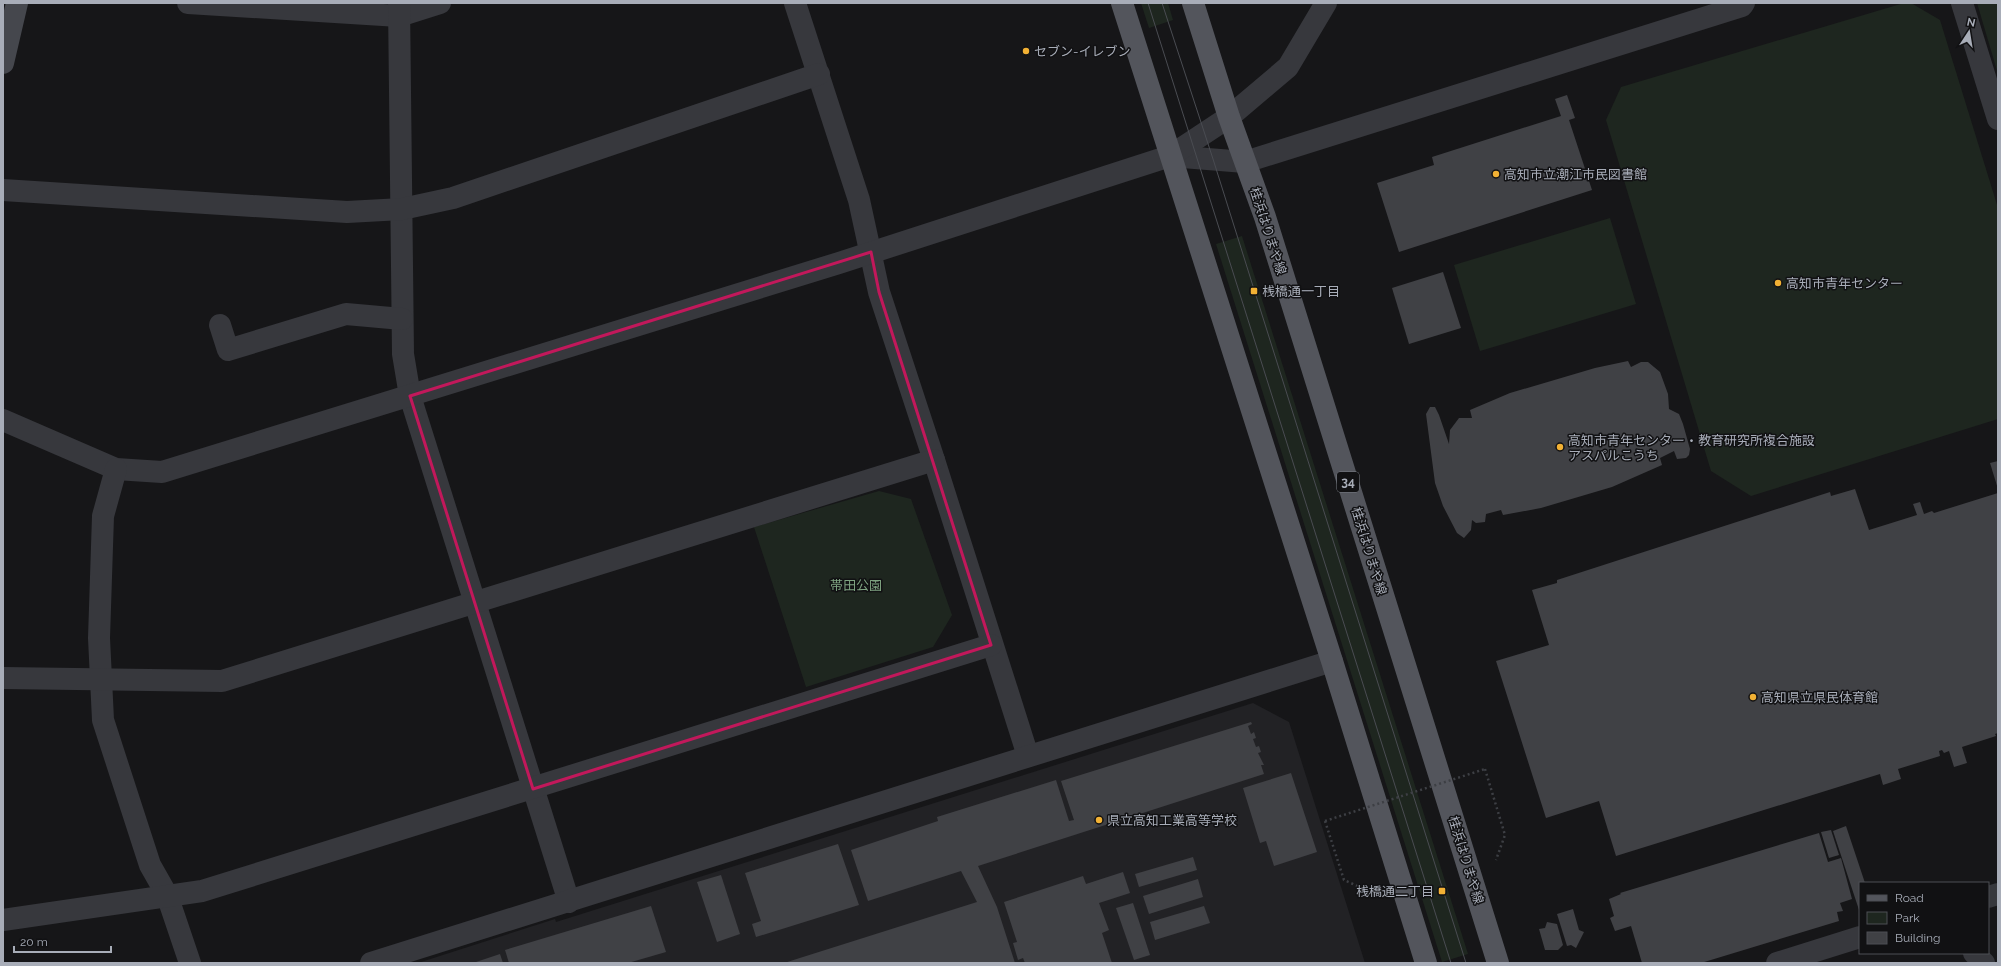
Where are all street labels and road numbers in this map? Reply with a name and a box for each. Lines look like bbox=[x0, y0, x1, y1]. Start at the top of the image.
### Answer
street label: 桂浜はりまや線 bbox=[1247, 185, 1289, 277]
road number: 34 bbox=[1337, 472, 1359, 492]
street label: 桂浜はりまや線 bbox=[1349, 505, 1389, 597]
street label: 桂浜はりまや線 bbox=[1446, 814, 1486, 906]

